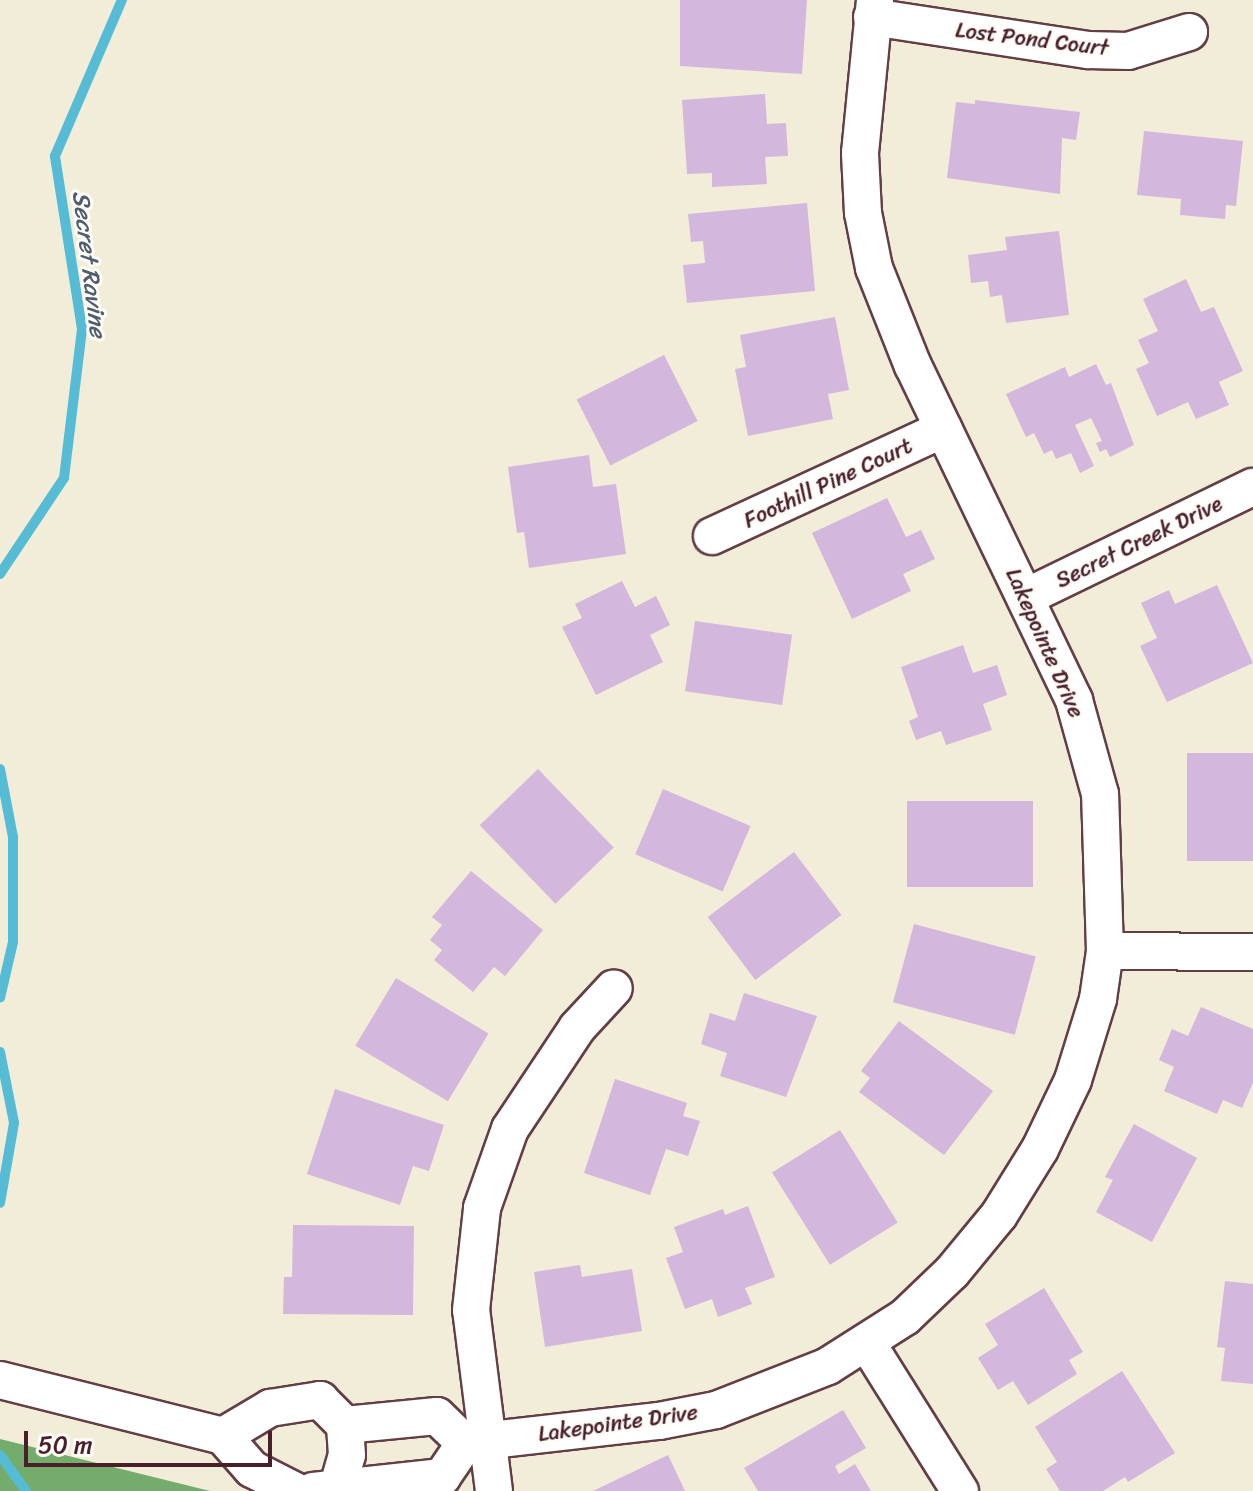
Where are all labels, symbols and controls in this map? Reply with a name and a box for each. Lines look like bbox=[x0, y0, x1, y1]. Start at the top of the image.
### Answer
street label: Lost Pond Court bbox=[953, 16, 1111, 62]
water label: Secret Ravine bbox=[66, 190, 112, 338]
street label: Foothill Pine Court bbox=[739, 432, 917, 534]
street label: Secret Creek Drive bbox=[1051, 490, 1227, 594]
street label: Lakepointe Drive bbox=[1000, 564, 1090, 722]
street label: Lakepointe Drive bbox=[536, 1399, 700, 1447]
scale bar bbox=[28, 1415, 276, 1465]
text: 50 m bbox=[38, 1424, 93, 1466]

